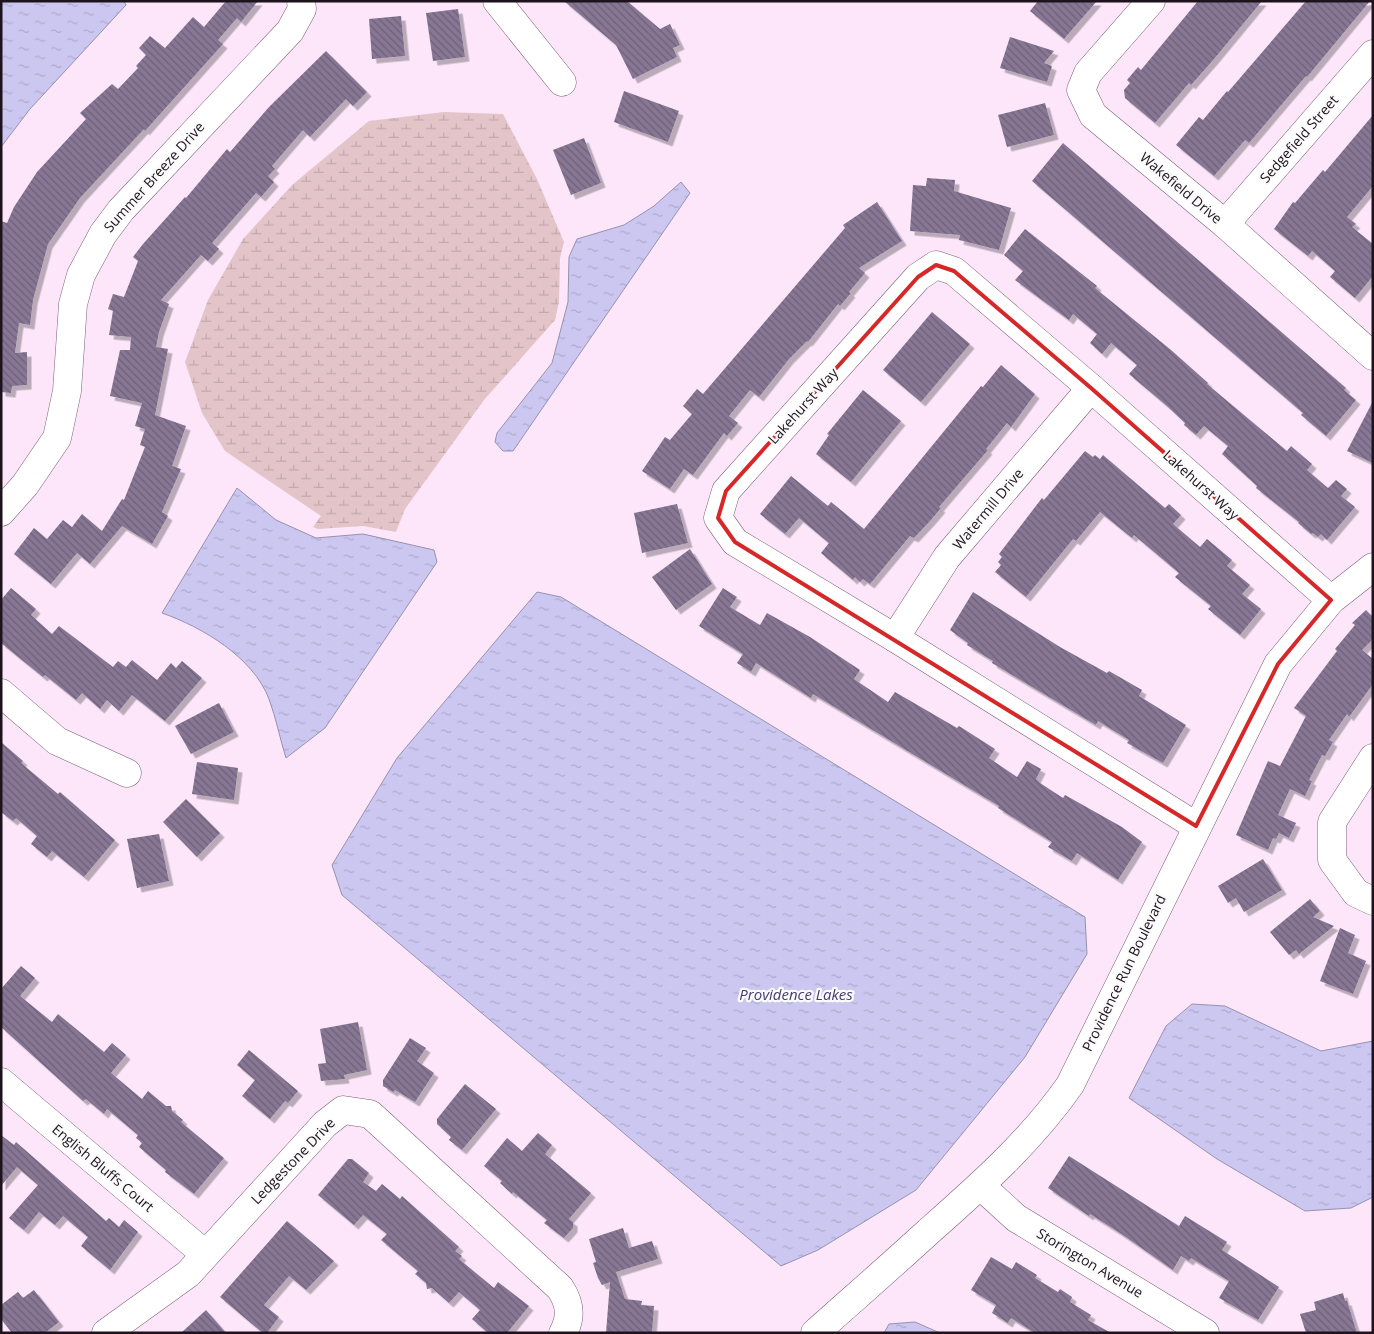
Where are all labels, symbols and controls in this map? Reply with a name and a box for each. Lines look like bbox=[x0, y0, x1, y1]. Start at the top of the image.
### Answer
street label: Sedgefield Street bbox=[1255, 91, 1342, 187]
street label: Summer Breeze Drive bbox=[99, 117, 208, 236]
street label: Wakefield Drive bbox=[1136, 148, 1227, 228]
street label: Lakehurst Way bbox=[763, 363, 843, 448]
street label: Lakehurst Way bbox=[1159, 445, 1244, 525]
street label: Watermill Drive bbox=[948, 464, 1027, 553]
street label: Providence Run Boulevard bbox=[1077, 891, 1170, 1054]
water label: Providence Lakes bbox=[739, 984, 853, 1004]
street label: Ledgestone Drive bbox=[246, 1113, 339, 1208]
street label: English Bluffs Court bbox=[48, 1119, 158, 1216]
street label: Storington Avenue bbox=[1034, 1223, 1147, 1302]

